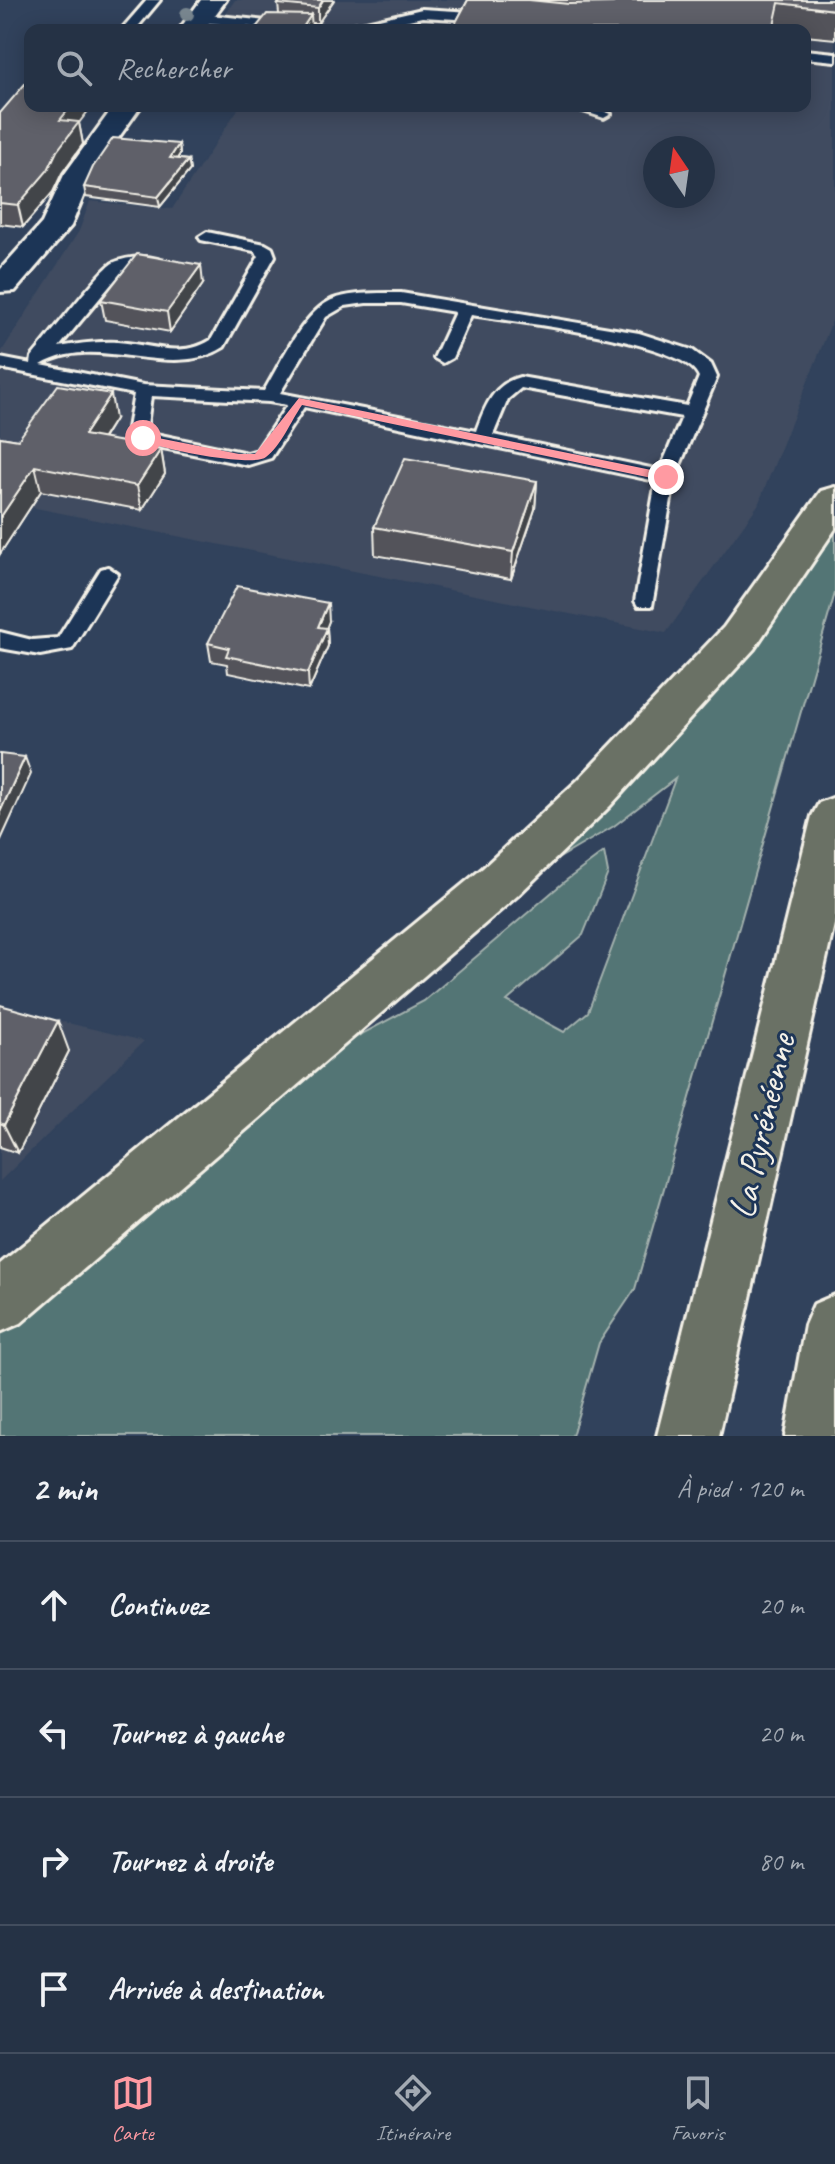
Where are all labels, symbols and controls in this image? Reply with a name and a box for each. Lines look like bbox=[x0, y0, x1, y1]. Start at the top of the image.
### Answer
search box bbox=[24, 24, 811, 112]
icon: search bbox=[52, 46, 96, 90]
text: Rechercher bbox=[116, 49, 231, 87]
north arrow bbox=[643, 136, 715, 208]
route start bbox=[125, 420, 161, 456]
route end bbox=[648, 459, 684, 495]
street label: La Pyrénéenne bbox=[718, 1027, 806, 1223]
text: 2 min bbox=[32, 1467, 97, 1510]
text: À pied · 120 m bbox=[677, 1472, 803, 1505]
icon: ahead bbox=[32, 1583, 76, 1627]
text: Continuez bbox=[108, 1586, 207, 1624]
text: 20 m bbox=[759, 1589, 803, 1622]
icon: left bbox=[32, 1711, 76, 1755]
text: Tournez à gauche bbox=[108, 1714, 283, 1752]
text: 20 m bbox=[759, 1717, 803, 1750]
icon: right bbox=[32, 1839, 76, 1883]
text: Tournez à droite bbox=[108, 1842, 272, 1880]
text: 80 m bbox=[759, 1845, 803, 1878]
icon: arrive bbox=[32, 1967, 76, 2011]
text: Arrivée à destination bbox=[108, 1970, 323, 2008]
tab: Carte bbox=[111, 2071, 155, 2147]
tab: Itinéraire bbox=[376, 2071, 450, 2147]
tab: Favoris bbox=[671, 2071, 724, 2147]

